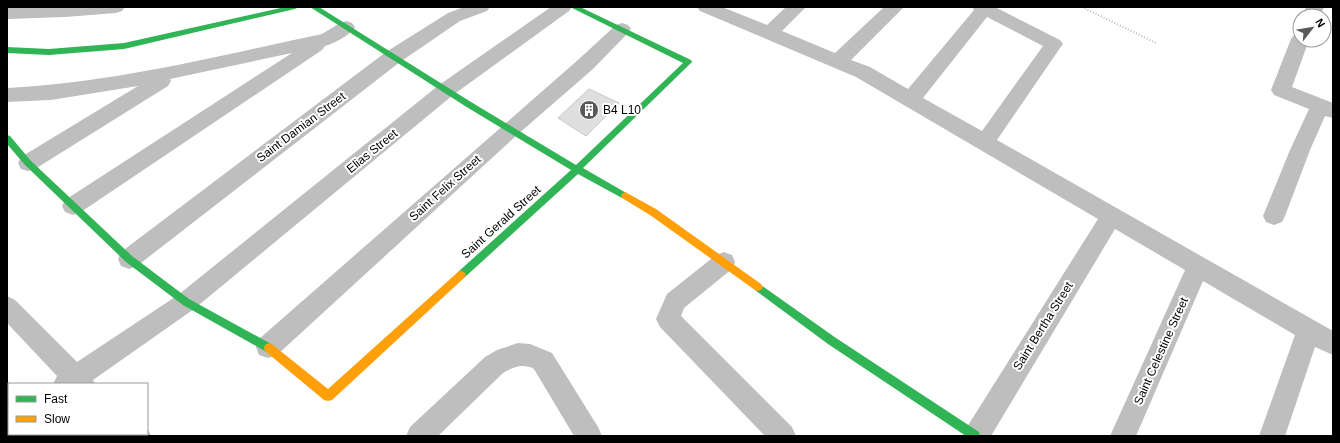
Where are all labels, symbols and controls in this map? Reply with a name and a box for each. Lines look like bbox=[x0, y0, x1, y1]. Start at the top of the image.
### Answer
north arrow bbox=[1292, 8, 1332, 48]
text: N bbox=[1313, 16, 1328, 29]
street label: Saint Damian Street bbox=[254, 89, 349, 165]
building icon: B4 L10 bbox=[578, 99, 600, 121]
place label: B4 L10 bbox=[603, 103, 641, 117]
street label: Elias Street bbox=[344, 126, 401, 176]
street label: Saint Felix Street bbox=[406, 152, 484, 224]
street label: Saint Gerald Street bbox=[458, 182, 544, 261]
street label: Saint Bertha Street bbox=[1010, 279, 1076, 373]
street label: Saint Celestine Street bbox=[1131, 295, 1191, 407]
legend bbox=[8, 383, 148, 435]
text: Fast bbox=[44, 392, 68, 406]
text: Slow bbox=[44, 412, 70, 426]

